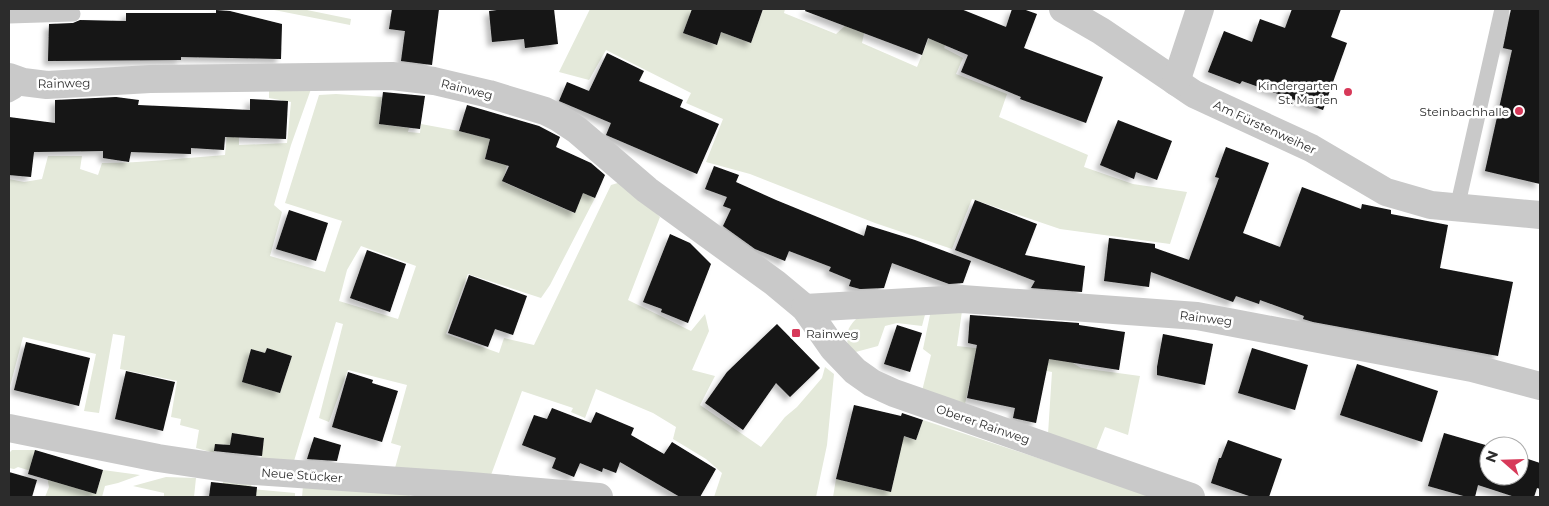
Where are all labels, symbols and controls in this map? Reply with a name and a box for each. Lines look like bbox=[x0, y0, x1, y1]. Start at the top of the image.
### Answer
street label: Rainweg bbox=[37, 75, 91, 91]
street label: Rainweg bbox=[440, 75, 494, 103]
place label: Kindergarten St. Marien bbox=[1258, 78, 1338, 107]
marker: Kindergarten St. Marien bbox=[1342, 86, 1354, 98]
street label: Am Fürstenweiher bbox=[1211, 97, 1319, 157]
place label: Steinbachhalle bbox=[1420, 104, 1509, 119]
marker: Steinbachhalle bbox=[1513, 105, 1525, 117]
street label: Rainweg bbox=[1179, 307, 1233, 329]
place label: Rainweg bbox=[806, 326, 859, 341]
marker: Rainweg bbox=[790, 327, 802, 339]
street label: Oberer Rainweg bbox=[934, 401, 1032, 447]
north arrow bbox=[1479, 436, 1529, 486]
text: N bbox=[1481, 448, 1502, 465]
street label: Neue Stücker bbox=[261, 465, 343, 485]

